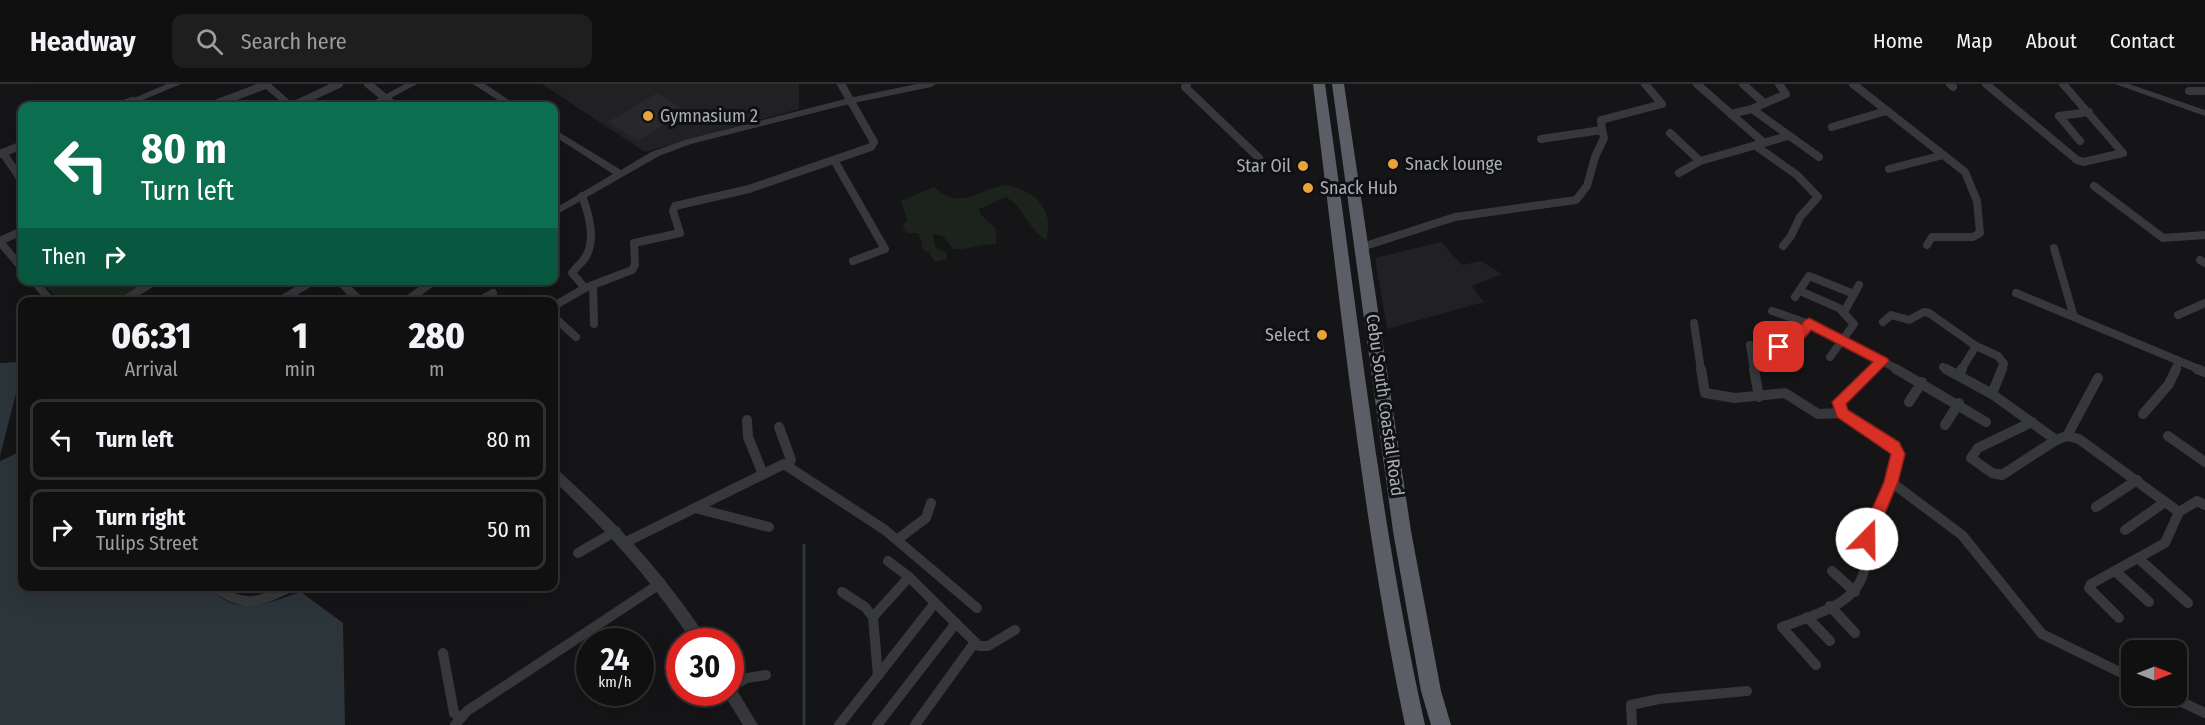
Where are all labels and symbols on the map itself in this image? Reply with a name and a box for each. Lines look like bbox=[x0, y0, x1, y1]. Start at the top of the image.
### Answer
place label: Gymnasium 2 bbox=[660, 105, 758, 127]
marker: Gymnasium 2 bbox=[641, 109, 655, 123]
place label: Snack lounge bbox=[1405, 153, 1503, 175]
place label: Star Oil bbox=[1236, 155, 1291, 177]
marker: Snack lounge bbox=[1386, 157, 1400, 171]
marker: Star Oil bbox=[1296, 159, 1310, 173]
place label: Snack Hub bbox=[1320, 177, 1397, 199]
marker: Snack Hub bbox=[1301, 181, 1315, 195]
street label: Cebu South Coastal Road bbox=[1361, 313, 1409, 497]
pin bbox=[1753, 321, 1804, 372]
place label: Select bbox=[1265, 324, 1310, 346]
marker: Select bbox=[1315, 328, 1329, 342]
position arrow bbox=[1835, 507, 1899, 571]
speed limit sign: 30 bbox=[666, 628, 744, 706]
north arrow bbox=[2121, 640, 2187, 706]

